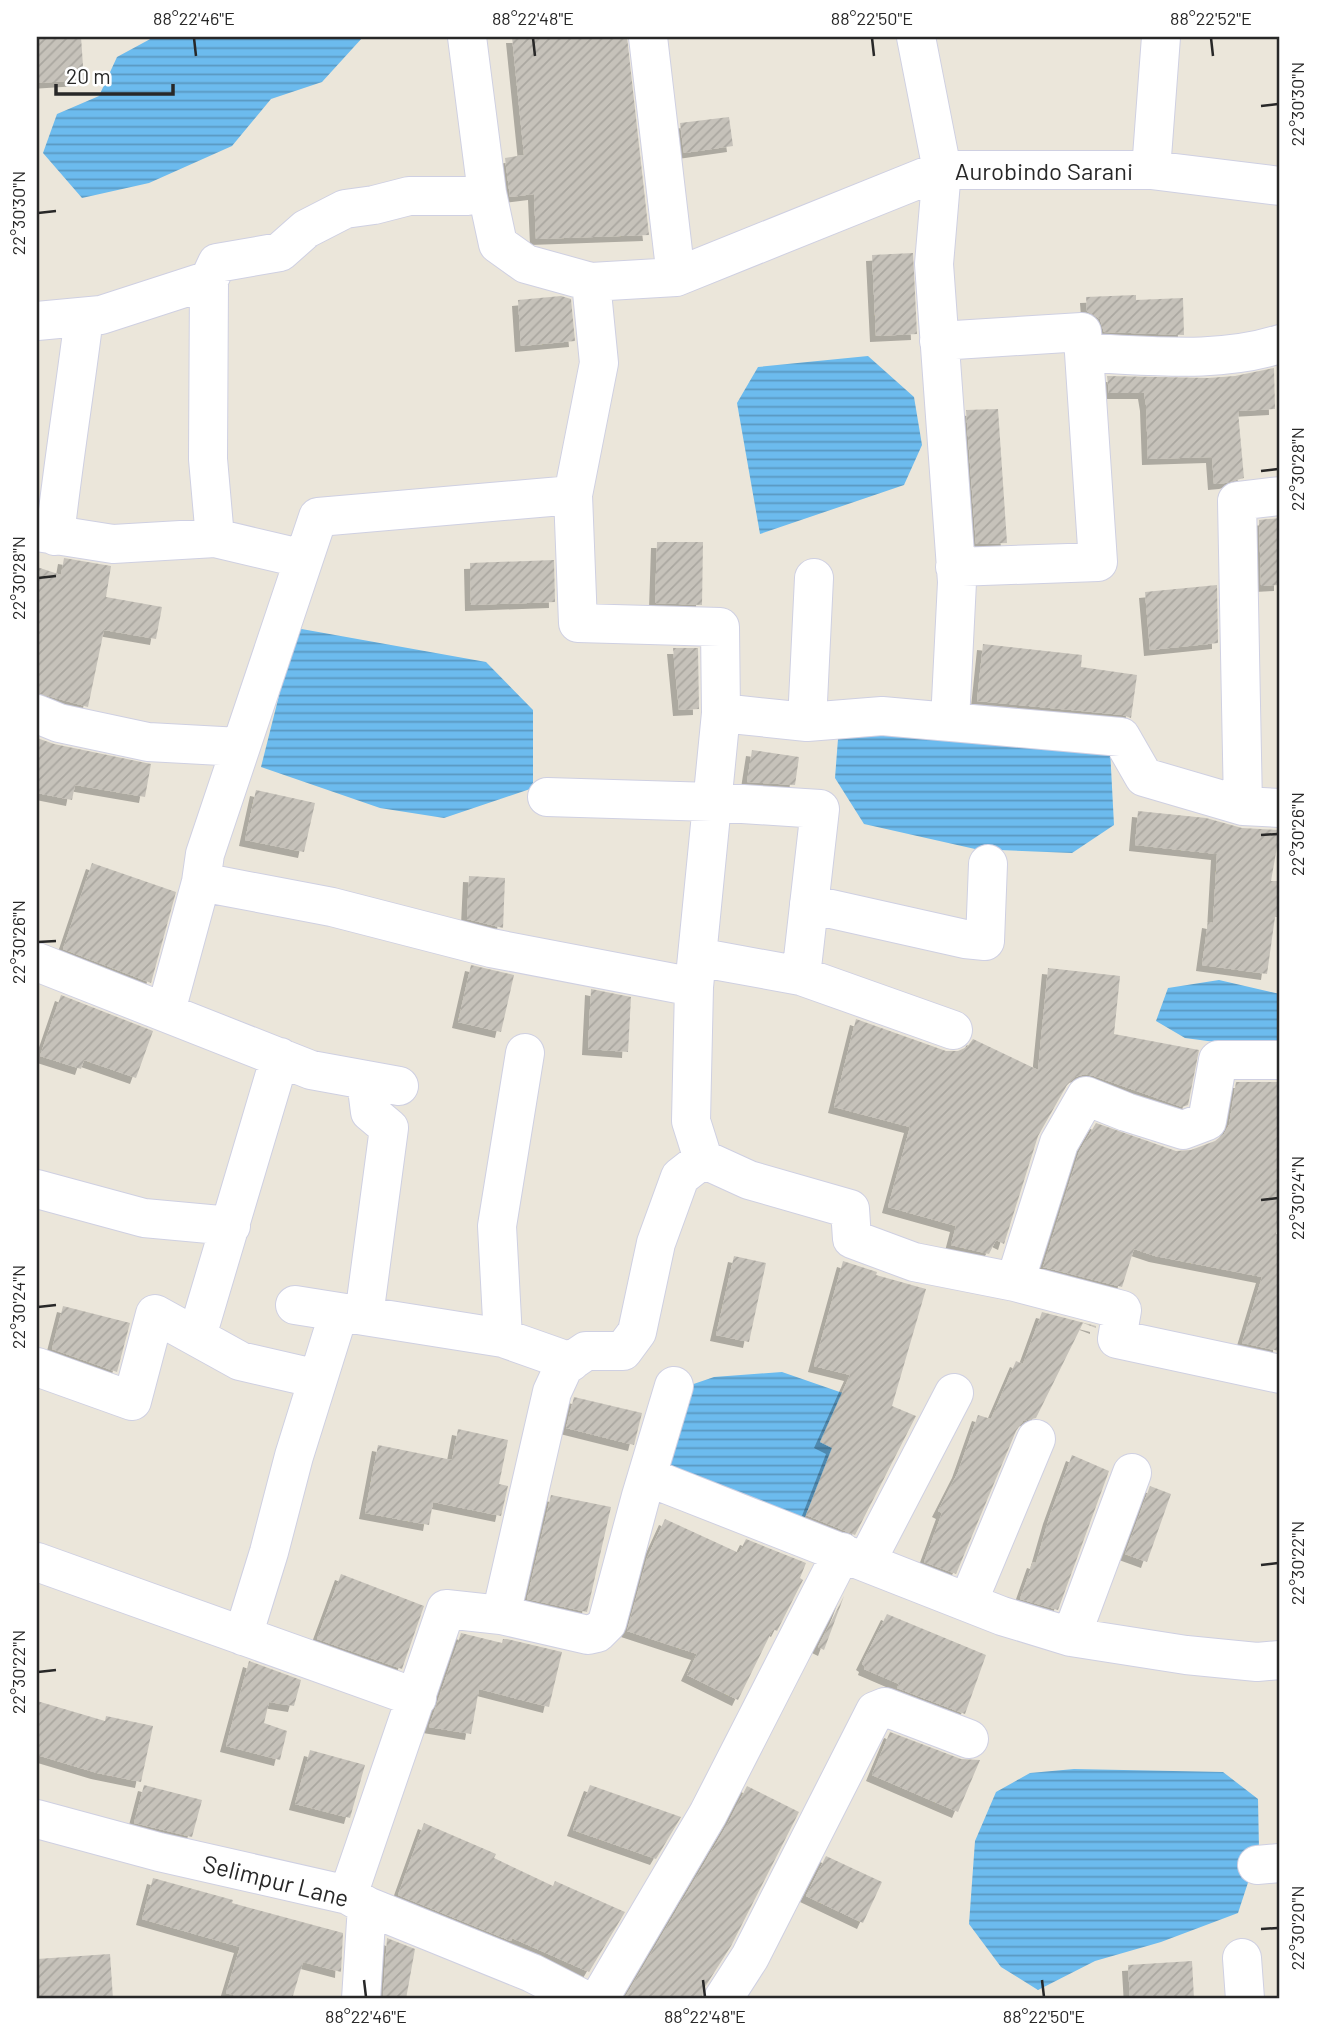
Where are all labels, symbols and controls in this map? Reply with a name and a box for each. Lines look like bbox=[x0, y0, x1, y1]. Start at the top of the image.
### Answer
text: 88°22'46"E bbox=[153, 7, 235, 29]
text: 88°22'48"E bbox=[492, 7, 574, 29]
text: 88°22'50"E bbox=[831, 7, 913, 29]
text: 88°22'52"E bbox=[1170, 7, 1252, 29]
scale bar bbox=[56, 52, 173, 96]
text: 22°30'30"N bbox=[1286, 62, 1308, 146]
text: 20 m bbox=[66, 63, 111, 88]
street label: Aurobindo Sarani bbox=[955, 156, 1133, 185]
text: 22°30'30"N bbox=[7, 171, 29, 255]
text: 22°30'28"N bbox=[1286, 427, 1308, 511]
text: 22°30'28"N bbox=[7, 536, 29, 620]
text: 22°30'26"N bbox=[1286, 792, 1308, 876]
text: 22°30'26"N bbox=[7, 900, 29, 984]
text: 22°30'24"N bbox=[1286, 1156, 1308, 1240]
text: 22°30'24"N bbox=[7, 1265, 29, 1349]
text: 22°30'22"N bbox=[1286, 1521, 1308, 1605]
text: 22°30'22"N bbox=[7, 1630, 29, 1714]
street label: Selimpur Lane bbox=[200, 1848, 352, 1912]
text: 22°30'20"N bbox=[1286, 1886, 1308, 1970]
text: 88°22'46"E bbox=[325, 2005, 407, 2027]
text: 88°22'48"E bbox=[664, 2005, 746, 2027]
text: 88°22'50"E bbox=[1003, 2005, 1085, 2027]

